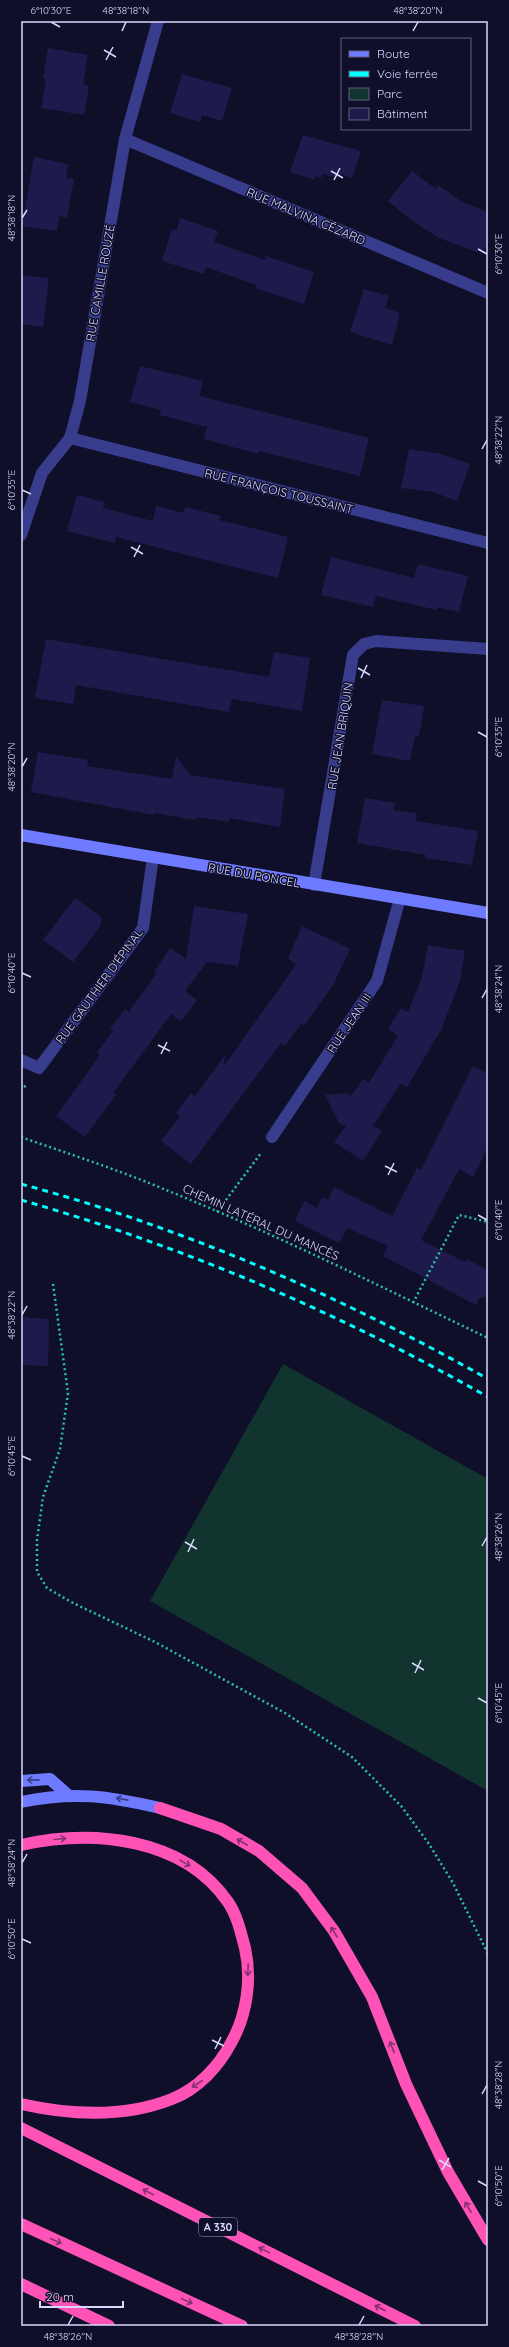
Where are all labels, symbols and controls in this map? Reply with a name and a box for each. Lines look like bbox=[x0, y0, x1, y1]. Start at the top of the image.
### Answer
text: 6°10'30"E bbox=[31, 4, 72, 17]
text: 48°38'18"N bbox=[103, 4, 149, 17]
text: 48°38'20"N bbox=[393, 4, 443, 17]
legend bbox=[341, 38, 471, 130]
text: Route bbox=[377, 46, 410, 61]
text: Voie ferrée bbox=[377, 66, 438, 81]
text: Parc bbox=[377, 86, 402, 101]
text: Bâtiment bbox=[377, 106, 427, 121]
street label: RUE MALVINA CÉZARD bbox=[244, 184, 368, 248]
text: 48°38'18"N bbox=[5, 195, 18, 241]
street label: RUE CAMILLE ROUZÉ bbox=[82, 223, 118, 343]
text: 6°10'30"E bbox=[492, 233, 505, 274]
text: 48°38'22"N bbox=[492, 416, 505, 464]
street label: RUE FRANÇOIS TOUSSAINT bbox=[203, 465, 355, 517]
text: 6°10'35"E bbox=[5, 469, 18, 510]
street label: RUE JEAN BRIQUIN bbox=[324, 681, 356, 791]
text: 6°10'35"E bbox=[492, 716, 505, 757]
text: 48°38'20"N bbox=[5, 742, 18, 792]
street label: RUE DU PONCEL bbox=[207, 860, 302, 891]
street label: RUE GAUTHIER D'ÉPINAL bbox=[52, 925, 146, 1047]
text: 6°10'40"E bbox=[5, 952, 18, 994]
text: 48°38'24"N bbox=[492, 965, 505, 1013]
street label: RUE JEAN III bbox=[323, 990, 375, 1056]
street label: CHEMIN LATÉRAL DU MANCÈS bbox=[180, 1181, 342, 1263]
text: 6°10'40"E bbox=[492, 1199, 505, 1241]
text: 48°38'22"N bbox=[5, 1291, 18, 1339]
text: 6°10'45"E bbox=[5, 1435, 18, 1476]
text: 48°38'26"N bbox=[492, 1513, 505, 1561]
text: 6°10'45"E bbox=[492, 1682, 505, 1723]
one-way arrow bbox=[27, 1776, 40, 1783]
one-way arrow bbox=[116, 1795, 129, 1803]
one-way arrow bbox=[53, 1836, 66, 1843]
one-way arrow bbox=[236, 1837, 248, 1845]
text: 48°38'24"N bbox=[5, 1839, 18, 1887]
one-way arrow bbox=[179, 1860, 191, 1867]
text: 6°10'50"E bbox=[5, 1918, 18, 1960]
one-way arrow bbox=[330, 1926, 338, 1937]
one-way arrow bbox=[244, 1963, 252, 1976]
one-way arrow bbox=[388, 2042, 396, 2054]
text: 48°38'28"N bbox=[492, 2061, 505, 2109]
one-way arrow bbox=[192, 2080, 203, 2088]
text: 6°10'50"E bbox=[492, 2165, 505, 2207]
one-way arrow bbox=[142, 2188, 154, 2195]
one-way arrow bbox=[464, 2201, 472, 2213]
road number: A 330 bbox=[199, 2218, 237, 2236]
one-way arrow bbox=[50, 2238, 62, 2245]
one-way arrow bbox=[258, 2246, 270, 2253]
scale bar bbox=[40, 2283, 123, 2309]
text: 20 m bbox=[46, 2289, 74, 2304]
one-way arrow bbox=[181, 2298, 193, 2305]
one-way arrow bbox=[374, 2304, 386, 2312]
text: 48°38'26"N bbox=[44, 2330, 92, 2343]
text: 48°38'28"N bbox=[335, 2330, 383, 2343]

